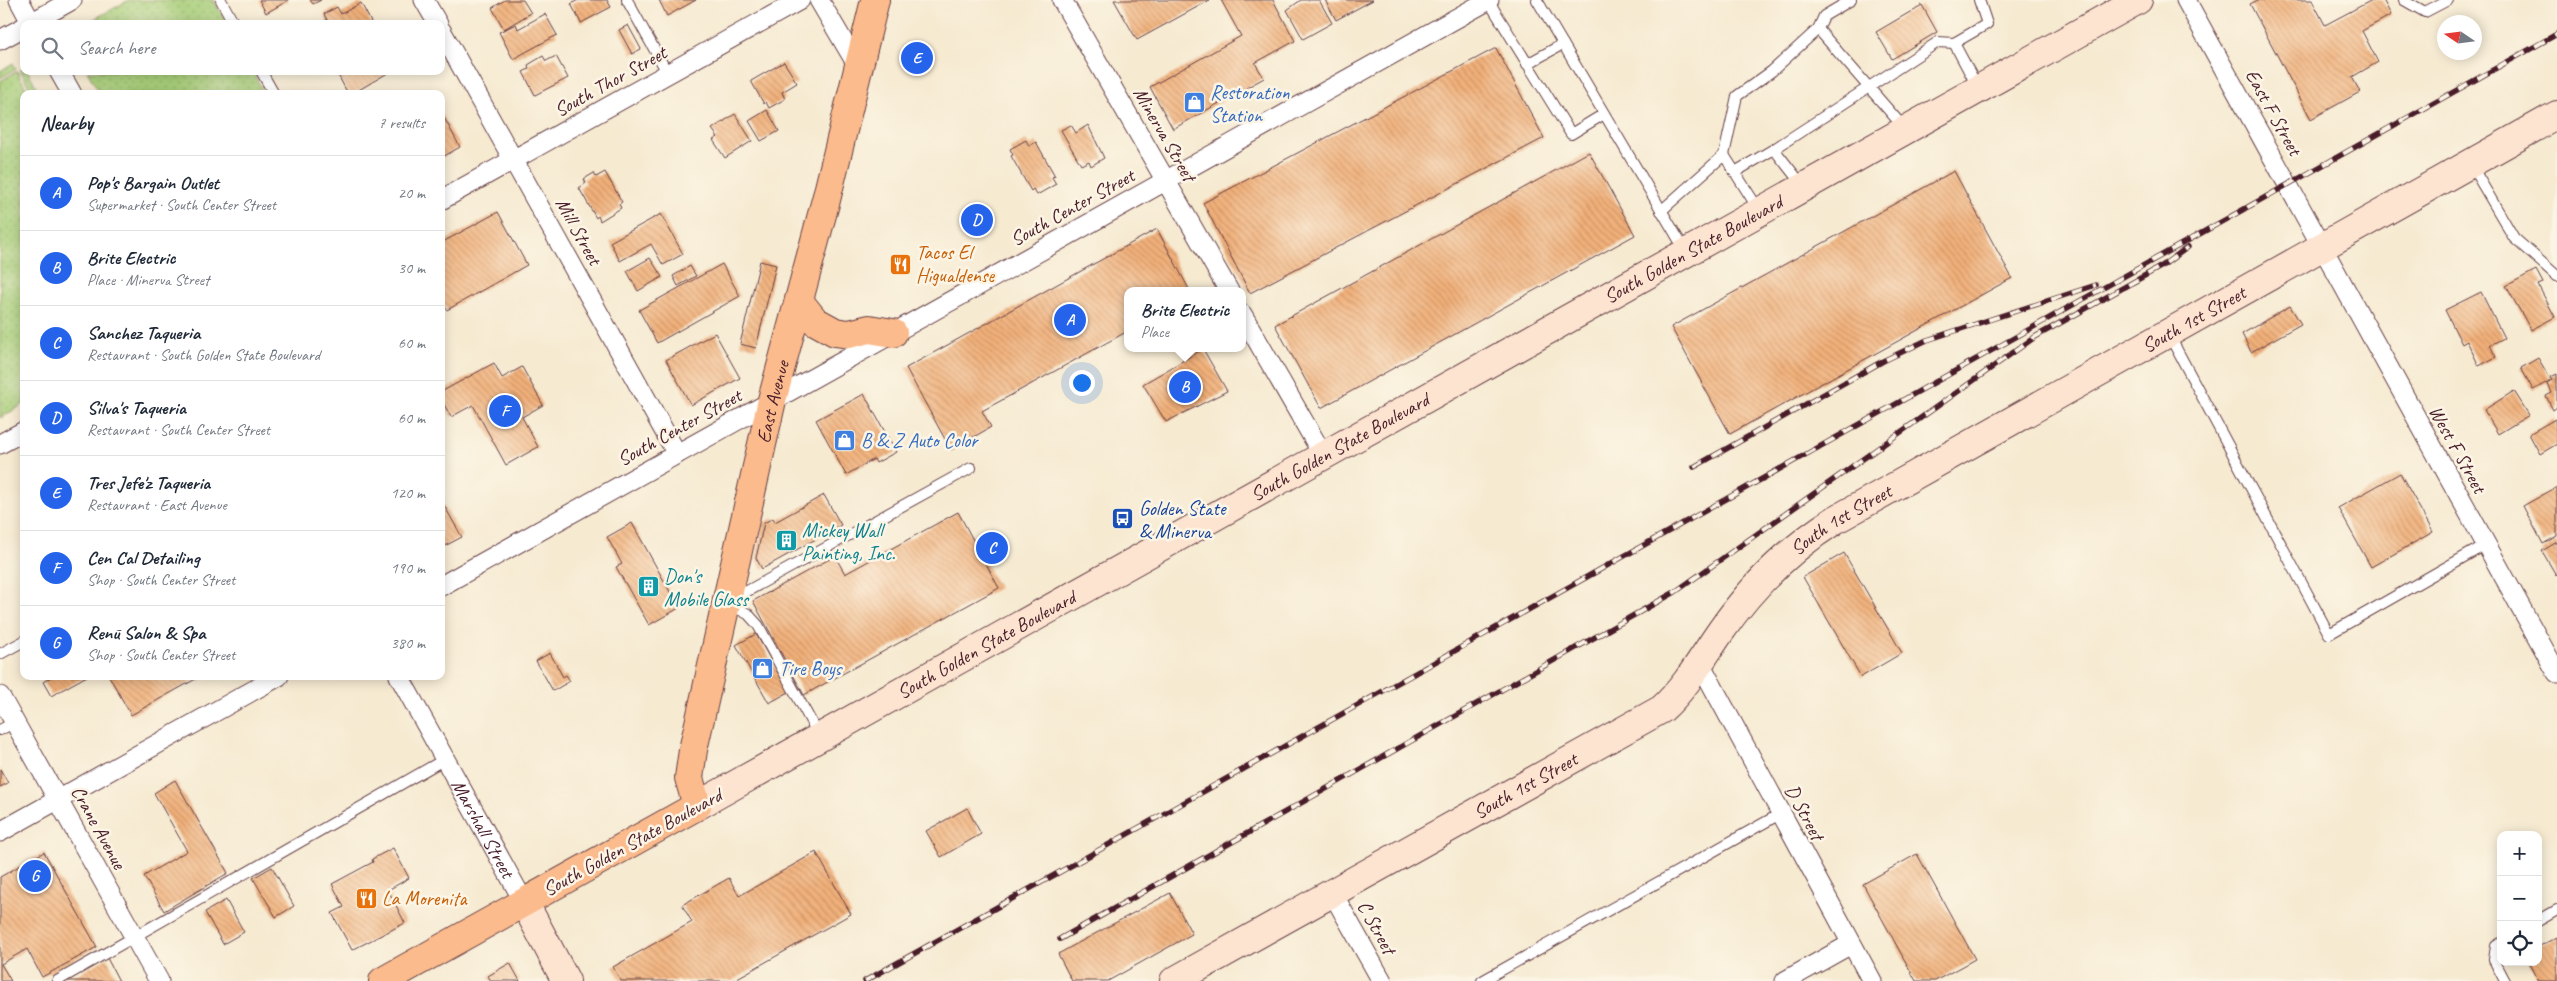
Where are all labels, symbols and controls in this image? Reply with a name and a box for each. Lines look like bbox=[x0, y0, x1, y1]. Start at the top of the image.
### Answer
north arrow bbox=[2437, 15, 2482, 60]
search box bbox=[20, 20, 445, 75]
icon: search bbox=[38, 34, 66, 62]
text: Search here bbox=[78, 36, 155, 60]
street label: South Thor Street bbox=[550, 39, 673, 123]
pin: E bbox=[901, 39, 933, 77]
street label: East F Street bbox=[2240, 65, 2309, 162]
place label: Restoration Station bbox=[1210, 80, 1290, 128]
street label: Minerva Street bbox=[1128, 83, 1203, 189]
shop icon: Restoration Station bbox=[1182, 91, 1206, 115]
text: Nearby bbox=[40, 110, 93, 136]
text: 7 results bbox=[378, 113, 425, 133]
street label: South Center Street bbox=[1006, 162, 1141, 252]
text: Pop's Bargain Outlet bbox=[87, 171, 219, 195]
text: A bbox=[52, 183, 60, 203]
text: 20 m bbox=[398, 183, 425, 203]
street label: South Golden State Boulevard bbox=[1599, 188, 1789, 309]
street label: Mill Street bbox=[550, 193, 608, 271]
text: Supermarket · South Center Street bbox=[87, 195, 276, 215]
pin: D bbox=[961, 201, 993, 239]
place label: Tacos El Higualdense bbox=[916, 240, 995, 288]
text: Brite Electric bbox=[87, 246, 175, 270]
restaurant icon: Tacos El Higualdense bbox=[888, 252, 912, 276]
text: B bbox=[52, 258, 60, 278]
text: 30 m bbox=[398, 258, 425, 278]
text: Place · Minerva Street bbox=[87, 270, 209, 290]
street label: South 1st Street bbox=[2137, 279, 2252, 358]
popup bbox=[1124, 287, 1246, 352]
text: Brite Electric bbox=[1141, 298, 1229, 322]
pin: A bbox=[1054, 301, 1086, 339]
text: Sanchez Taqueria bbox=[87, 321, 200, 345]
text: Place bbox=[1141, 322, 1169, 342]
text: C bbox=[52, 333, 60, 353]
text: 60 m bbox=[398, 333, 425, 353]
text: Restaurant · South Golden State Boulevard bbox=[87, 345, 320, 365]
street label: East Avenue bbox=[751, 357, 795, 445]
pin: B bbox=[1169, 368, 1201, 406]
your location bbox=[1069, 370, 1095, 396]
street label: South Center Street bbox=[613, 382, 748, 472]
street label: South Golden State Boulevard bbox=[1246, 386, 1436, 507]
pin: F bbox=[489, 392, 521, 430]
text: Silva's Taqueria bbox=[87, 396, 186, 420]
street label: West F Street bbox=[2423, 401, 2493, 499]
text: D bbox=[51, 408, 61, 428]
text: 60 m bbox=[398, 408, 425, 428]
text: Restaurant · South Center Street bbox=[87, 420, 270, 440]
shop icon: B & Z Auto Color bbox=[833, 428, 857, 452]
place label: B & Z Auto Color bbox=[861, 428, 979, 453]
text: Tres Jefe'z Taqueria bbox=[87, 471, 210, 495]
street label: South 1st Street bbox=[1785, 478, 1898, 561]
text: E bbox=[52, 483, 60, 503]
text: 120 m bbox=[391, 483, 425, 503]
text: Restaurant · East Avenue bbox=[87, 495, 227, 515]
place label: Golden State & Minerva bbox=[1139, 496, 1227, 544]
bus stop icon: Golden State & Minerva bbox=[1111, 507, 1135, 531]
place label: Mickey Wall Painting, Inc. bbox=[802, 518, 895, 566]
building icon: Mickey Wall Painting, Inc. bbox=[774, 529, 798, 553]
pin: C bbox=[976, 529, 1008, 567]
text: Cen Cal Detailing bbox=[87, 546, 200, 570]
text: F bbox=[52, 558, 60, 578]
text: 190 m bbox=[391, 558, 425, 578]
place label: Don's Mobile Glass bbox=[664, 564, 750, 612]
text: Shop · South Center Street bbox=[87, 570, 235, 590]
building icon: Don's Mobile Glass bbox=[636, 575, 660, 599]
street label: South Golden State Boulevard bbox=[892, 583, 1083, 705]
text: Renū Salon & Spa bbox=[87, 621, 205, 645]
text: G bbox=[52, 633, 60, 653]
text: 380 m bbox=[391, 633, 425, 653]
text: Shop · South Center Street bbox=[87, 645, 235, 665]
shop icon: Tire Boys bbox=[751, 656, 775, 680]
place label: Tire Boys bbox=[779, 656, 844, 681]
street label: South 1st Street bbox=[1469, 746, 1584, 825]
street label: Marshall Street bbox=[445, 775, 521, 884]
street label: D Street bbox=[1780, 780, 1831, 847]
street label: Crane Avenue bbox=[65, 781, 132, 875]
street label: South Golden State Boulevard bbox=[539, 781, 729, 902]
map controls bbox=[2497, 831, 2542, 966]
button: + bbox=[2497, 831, 2542, 876]
pin: G bbox=[19, 857, 51, 895]
button: − bbox=[2497, 876, 2542, 921]
restaurant icon: La Morenita bbox=[354, 886, 378, 910]
place label: La Morenita bbox=[382, 886, 469, 911]
street label: C Street bbox=[1352, 896, 1403, 961]
button: locate bbox=[2497, 921, 2542, 966]

